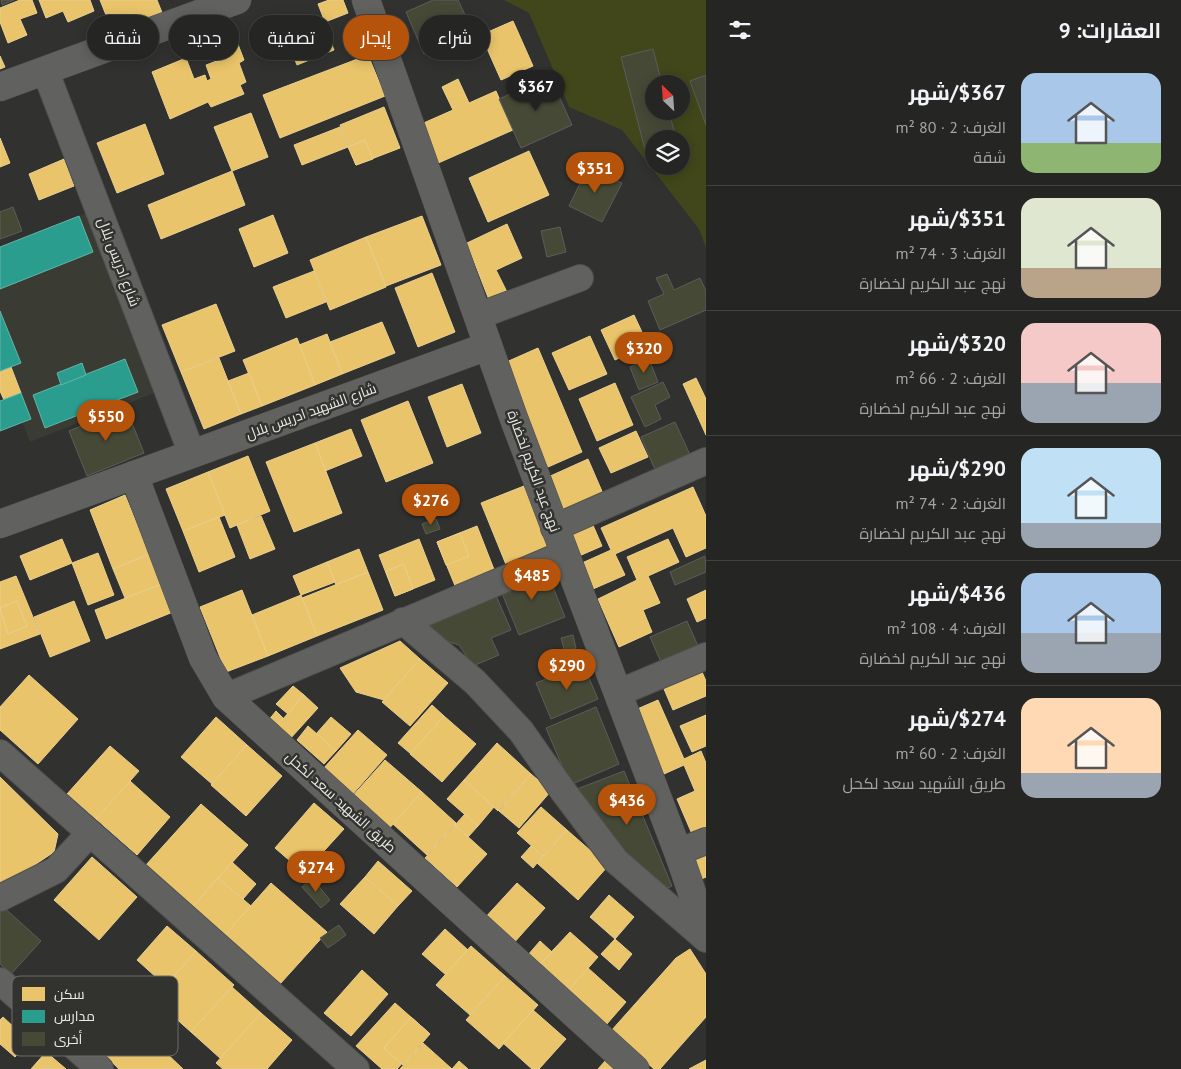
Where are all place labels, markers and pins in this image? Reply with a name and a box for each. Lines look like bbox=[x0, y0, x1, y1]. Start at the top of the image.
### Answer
pin: $367 bbox=[506, 70, 566, 112]
pin: $351 bbox=[565, 152, 625, 194]
pin: $320 bbox=[614, 332, 674, 374]
pin: $550 bbox=[76, 400, 136, 442]
pin: $276 bbox=[401, 484, 461, 526]
pin: $485 bbox=[502, 558, 562, 601]
pin: $290 bbox=[537, 648, 597, 691]
pin: $436 bbox=[597, 784, 657, 826]
pin: $274 bbox=[286, 850, 346, 893]

